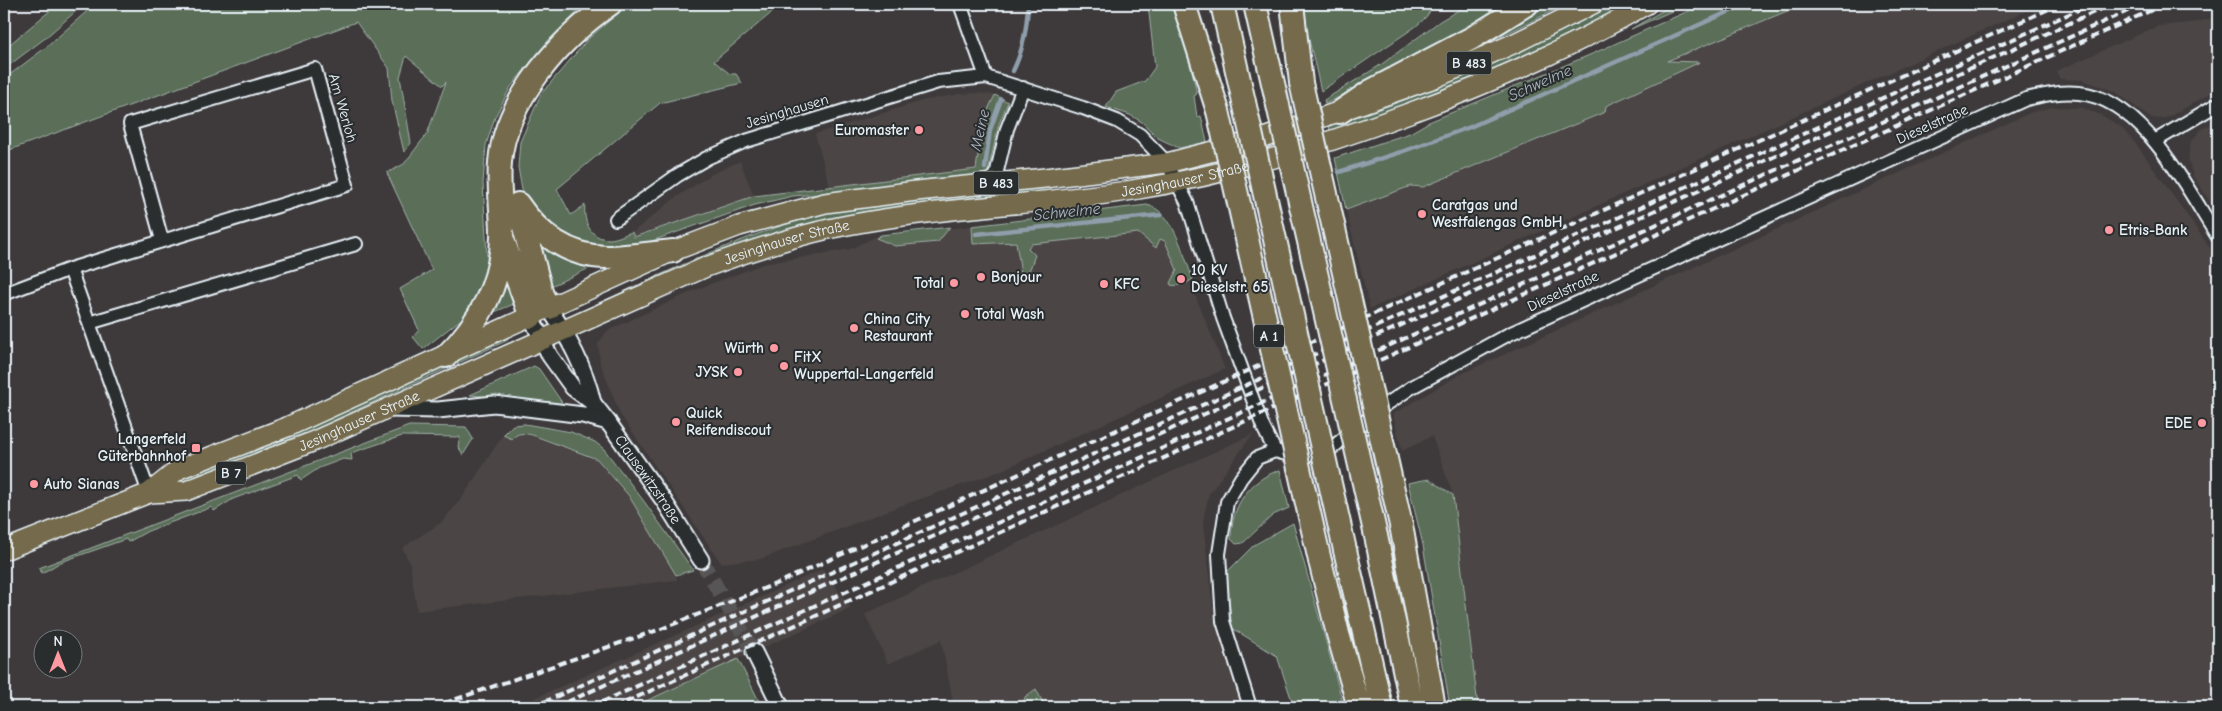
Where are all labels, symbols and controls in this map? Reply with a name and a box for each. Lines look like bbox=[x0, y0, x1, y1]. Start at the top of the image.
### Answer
road number: B 483 bbox=[1446, 52, 1492, 74]
water label: Schwelme bbox=[1506, 61, 1574, 105]
street label: Am Werloh bbox=[325, 71, 361, 145]
street label: Jesinghausen bbox=[743, 90, 831, 132]
street label: Dieselstraße bbox=[1893, 100, 1971, 148]
water label: Meine bbox=[966, 107, 994, 153]
place label: Euromaster bbox=[835, 121, 909, 139]
marker: Euromaster bbox=[913, 124, 925, 136]
street label: Jesinghauser Straße bbox=[1120, 156, 1251, 201]
road number: B 483 bbox=[974, 172, 1018, 194]
place label: Caratgas und Westfalengas GmbH bbox=[1432, 196, 1563, 231]
water label: Schwelme bbox=[1033, 200, 1101, 224]
marker: Caratgas und Westfalengas GmbH bbox=[1416, 208, 1428, 220]
street label: Jesinghauser Straße bbox=[721, 216, 851, 269]
place label: Etris-Bank bbox=[2119, 221, 2188, 239]
marker: Etris-Bank bbox=[2103, 224, 2115, 236]
place label: 10 KV Dieselstr. 65 bbox=[1191, 261, 1268, 296]
street label: Dieselstraße bbox=[1524, 266, 1602, 315]
place label: Bonjour bbox=[991, 268, 1042, 286]
marker: Bonjour bbox=[975, 271, 987, 283]
marker: 10 KV Dieselstr. 65 bbox=[1175, 273, 1187, 285]
place label: Total bbox=[914, 274, 944, 292]
place label: KFC bbox=[1114, 275, 1140, 293]
marker: Total bbox=[948, 277, 960, 289]
marker: KFC bbox=[1098, 278, 1110, 290]
place label: Total Wash bbox=[975, 305, 1044, 323]
marker: Total Wash bbox=[959, 308, 971, 320]
place label: China City Restaurant bbox=[864, 310, 934, 345]
marker: China City Restaurant bbox=[848, 322, 860, 334]
road number: A 1 bbox=[1254, 324, 1284, 348]
place label: Würth bbox=[725, 339, 764, 357]
marker: Würth bbox=[768, 342, 780, 354]
place label: FitX Wuppertal-Langerfeld bbox=[794, 348, 934, 383]
marker: FitX Wuppertal-Langerfeld bbox=[778, 360, 790, 372]
place label: JYSK bbox=[696, 363, 729, 381]
marker: JYSK bbox=[732, 366, 744, 378]
street label: Jesinghauser Straße bbox=[296, 386, 423, 455]
place label: Quick Reifendiscout bbox=[686, 404, 772, 439]
place label: EDE bbox=[2165, 414, 2192, 432]
marker: Quick Reifendiscout bbox=[670, 416, 682, 428]
marker: EDE bbox=[2196, 417, 2208, 429]
place label: Langerfeld Güterbahnhof bbox=[98, 430, 187, 465]
street label: Clausewitzstraße bbox=[611, 431, 685, 528]
marker: Langerfeld Güterbahnhof bbox=[190, 442, 202, 454]
road number: B 7 bbox=[216, 462, 246, 484]
place label: Auto Sianas bbox=[44, 475, 119, 493]
marker: Auto Sianas bbox=[28, 478, 40, 490]
north arrow bbox=[32, 628, 82, 678]
text: N bbox=[53, 633, 63, 650]

